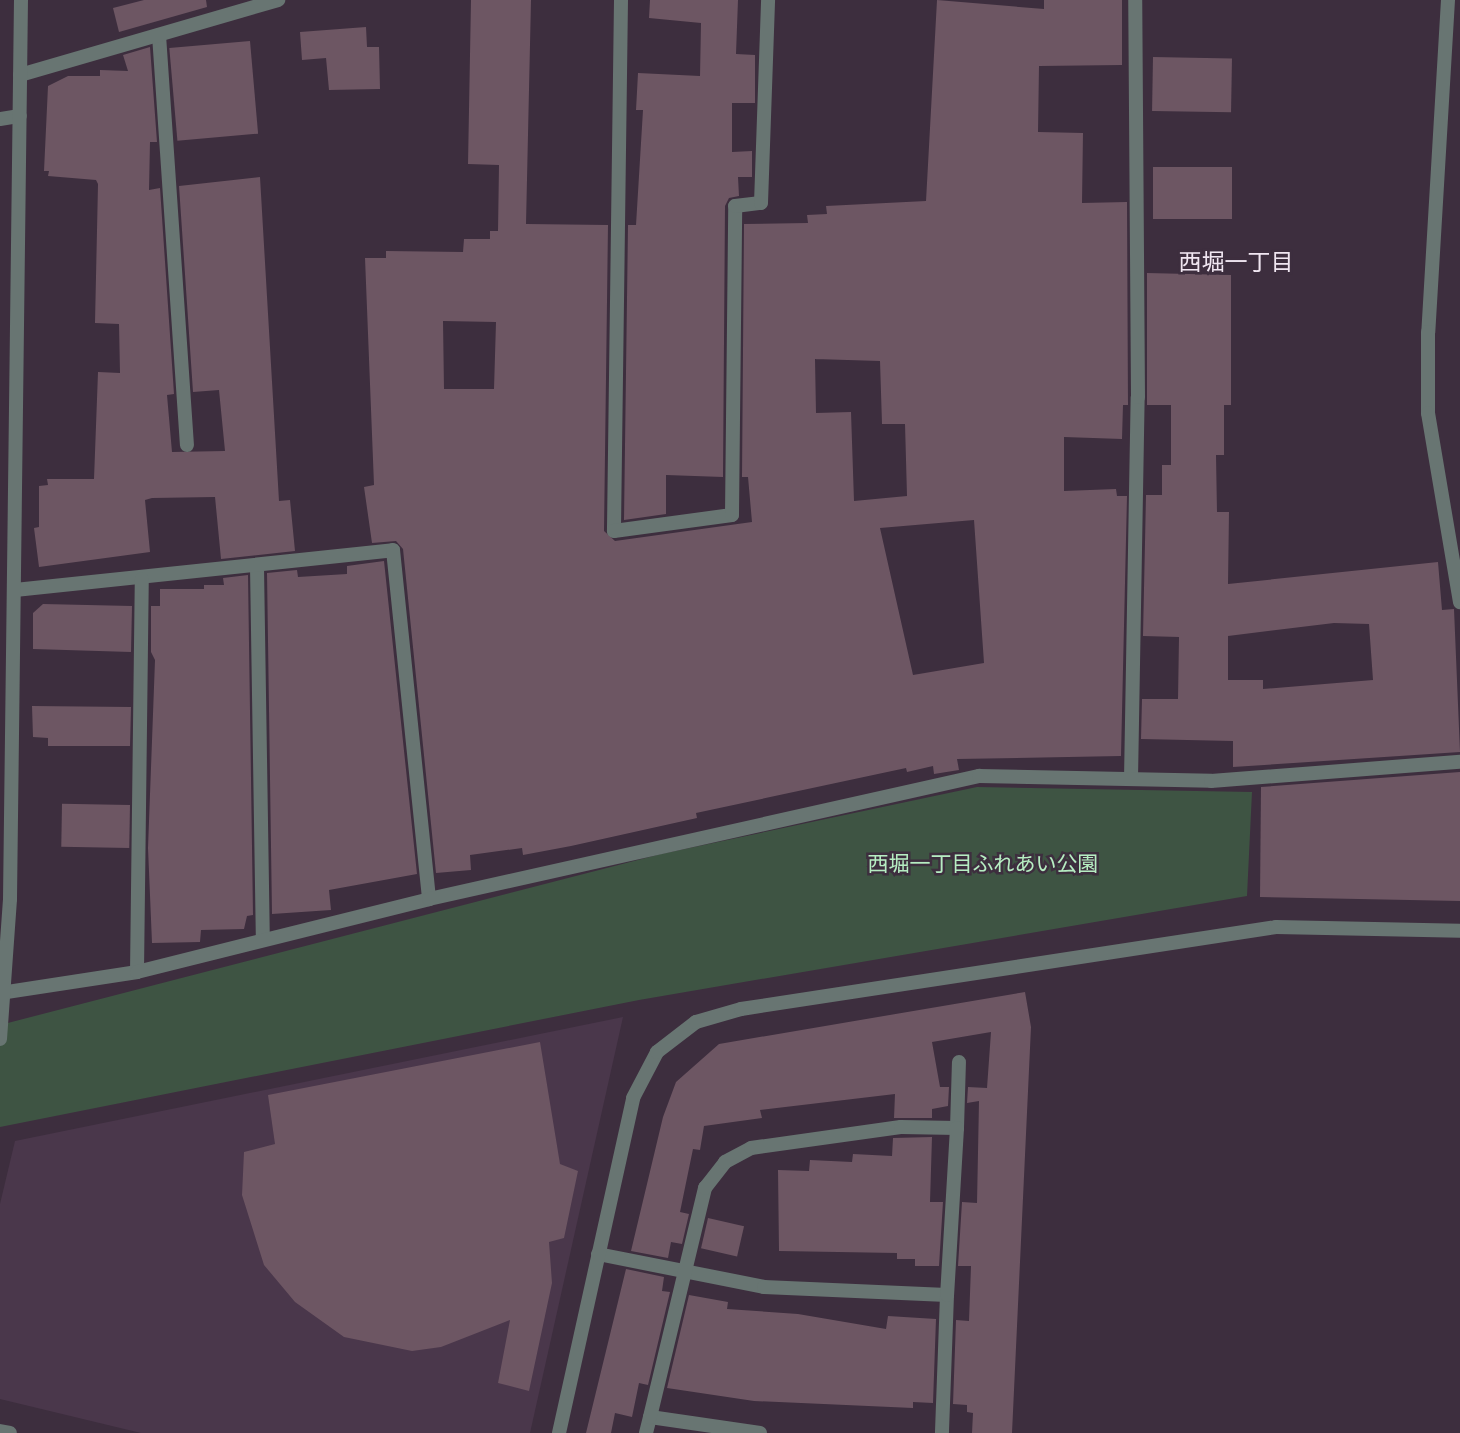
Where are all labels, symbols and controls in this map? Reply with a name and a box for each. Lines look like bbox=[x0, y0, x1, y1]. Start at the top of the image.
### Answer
district label: 西堀一丁目 bbox=[1179, 249, 1293, 277]
park label: 西堀一丁目ふれあい公園 bbox=[868, 851, 1098, 877]

